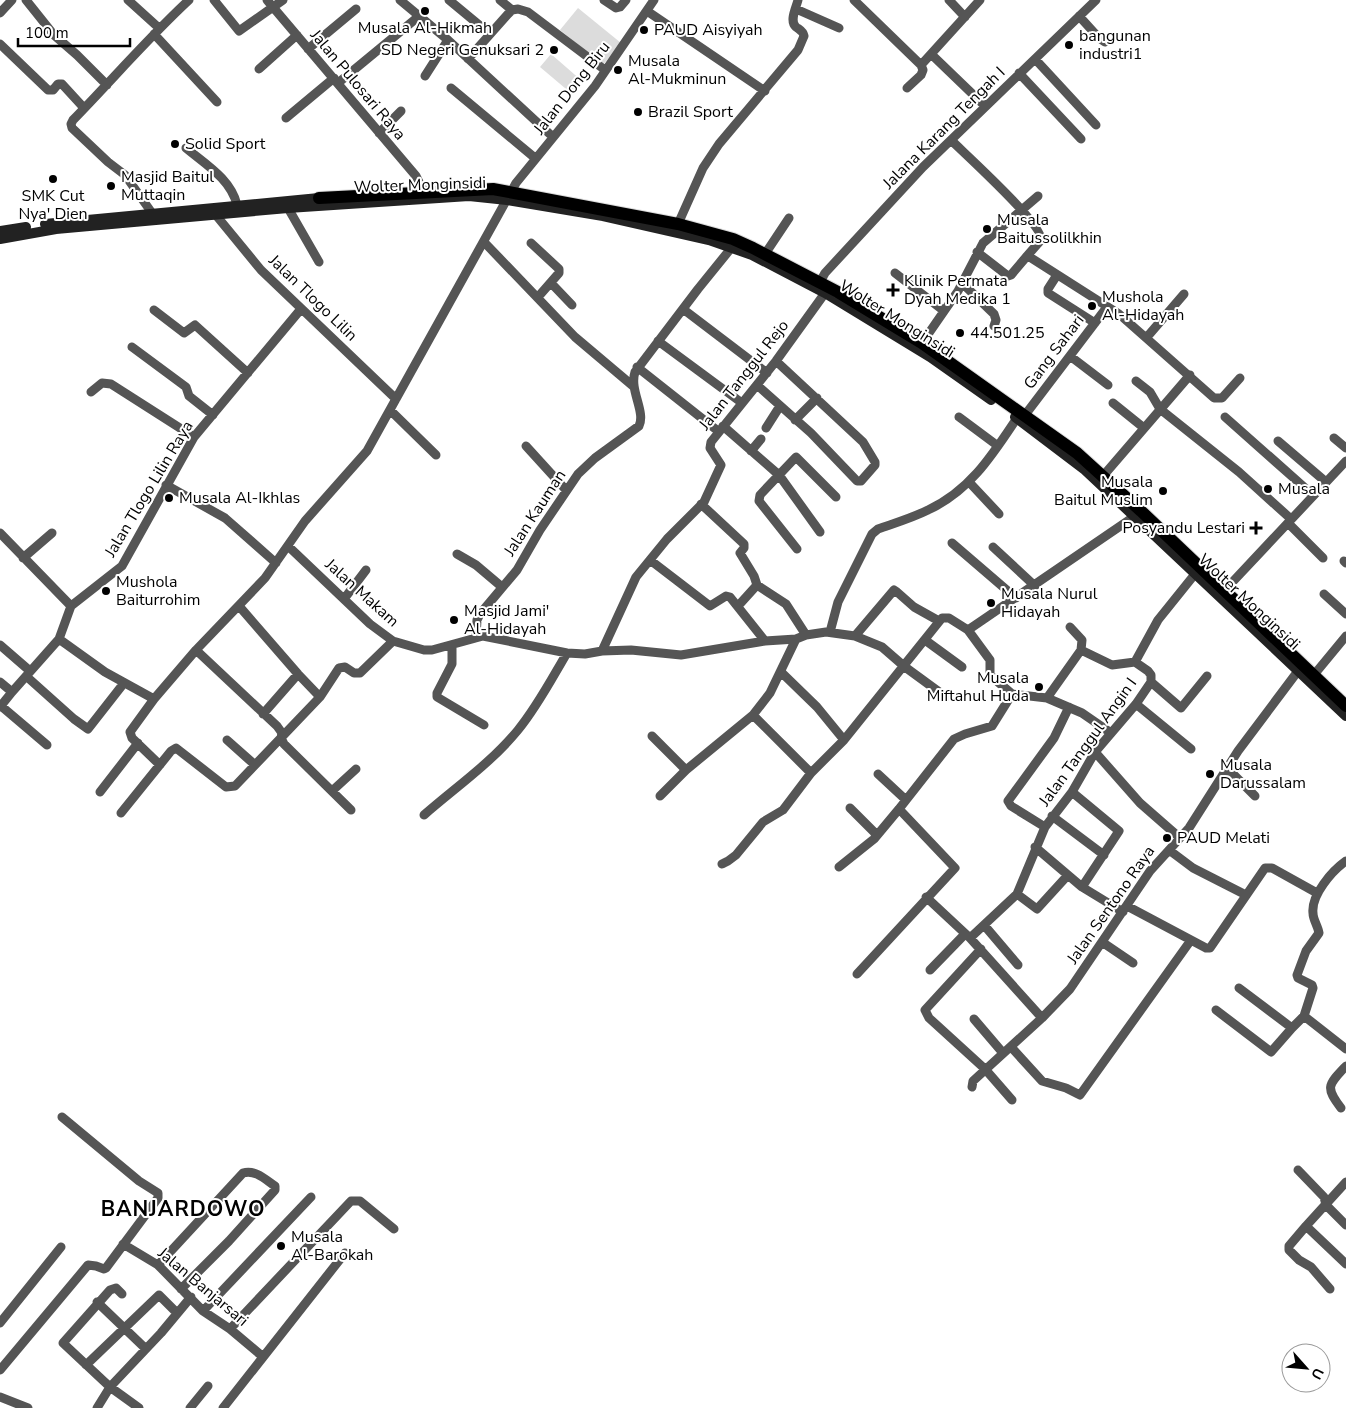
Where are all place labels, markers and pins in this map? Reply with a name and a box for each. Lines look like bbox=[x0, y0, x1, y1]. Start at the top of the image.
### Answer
marker: Musala Al-Hikmah bbox=[419, 5, 431, 17]
place label: Musala Al-Hikmah bbox=[358, 17, 492, 39]
place label: PAUD Aisyiyah bbox=[654, 19, 763, 41]
marker: PAUD Aisyiyah bbox=[638, 24, 650, 36]
place label: bangunan industri1 bbox=[1079, 25, 1151, 65]
place label: SD Negeri Genuksari 2 bbox=[381, 39, 544, 61]
marker: bangunan industri1 bbox=[1063, 39, 1075, 51]
marker: SD Negeri Genuksari 2 bbox=[548, 44, 560, 56]
place label: Musala Al-Mukminun bbox=[628, 50, 726, 90]
marker: Musala Al-Mukminun bbox=[612, 64, 624, 76]
place label: Brazil Sport bbox=[648, 101, 733, 123]
marker: Brazil Sport bbox=[632, 106, 644, 118]
place label: Solid Sport bbox=[185, 133, 266, 155]
marker: Solid Sport bbox=[169, 138, 181, 150]
place label: Masjid Baitul Muttaqin bbox=[121, 166, 214, 206]
marker: SMK Cut Nya' Dien bbox=[47, 173, 59, 185]
marker: Masjid Baitul Muttaqin bbox=[105, 180, 117, 192]
place label: SMK Cut Nya' Dien bbox=[18, 185, 88, 225]
place label: Musala Baitussolilkhin bbox=[997, 209, 1102, 249]
marker: Musala Baitussolilkhin bbox=[981, 223, 993, 235]
place label: Klinik Permata Dyah Medika 1 bbox=[904, 270, 1011, 310]
marker: Klinik Permata Dyah Medika 1 bbox=[886, 283, 900, 297]
place label: Mushola Al-Hidayah bbox=[1102, 286, 1184, 326]
marker: Mushola Al-Hidayah bbox=[1086, 300, 1098, 312]
place label: 44.501.25 bbox=[970, 322, 1045, 344]
marker: 44.501.25 bbox=[954, 327, 966, 339]
place label: Musala Baitul Muslim bbox=[1054, 471, 1153, 511]
place label: Musala bbox=[1278, 478, 1330, 500]
marker: Musala bbox=[1262, 483, 1274, 495]
marker: Musala Baitul Muslim bbox=[1157, 485, 1169, 497]
place label: Musala Al-Ikhlas bbox=[179, 487, 300, 509]
marker: Musala Al-Ikhlas bbox=[163, 492, 175, 504]
place label: Posyandu Lestari bbox=[1122, 517, 1245, 539]
marker: Posyandu Lestari bbox=[1249, 521, 1263, 535]
place label: Mushola Baiturrohim bbox=[116, 571, 200, 611]
place label: Musala Nurul Hidayah bbox=[1001, 583, 1098, 623]
marker: Mushola Baiturrohim bbox=[100, 585, 112, 597]
marker: Musala Nurul Hidayah bbox=[985, 597, 997, 609]
place label: Masjid Jami' Al-Hidayah bbox=[464, 600, 549, 640]
marker: Masjid Jami' Al-Hidayah bbox=[448, 614, 460, 626]
place label: Musala Miftahul Huda bbox=[927, 667, 1029, 707]
marker: Musala Miftahul Huda bbox=[1033, 681, 1045, 693]
place label: Musala Darussalam bbox=[1220, 754, 1306, 794]
marker: Musala Darussalam bbox=[1204, 768, 1216, 780]
place label: PAUD Melati bbox=[1177, 827, 1270, 849]
marker: PAUD Melati bbox=[1161, 832, 1173, 844]
place label: Musala Al-Barokah bbox=[291, 1226, 373, 1266]
marker: Musala Al-Barokah bbox=[275, 1240, 287, 1252]

